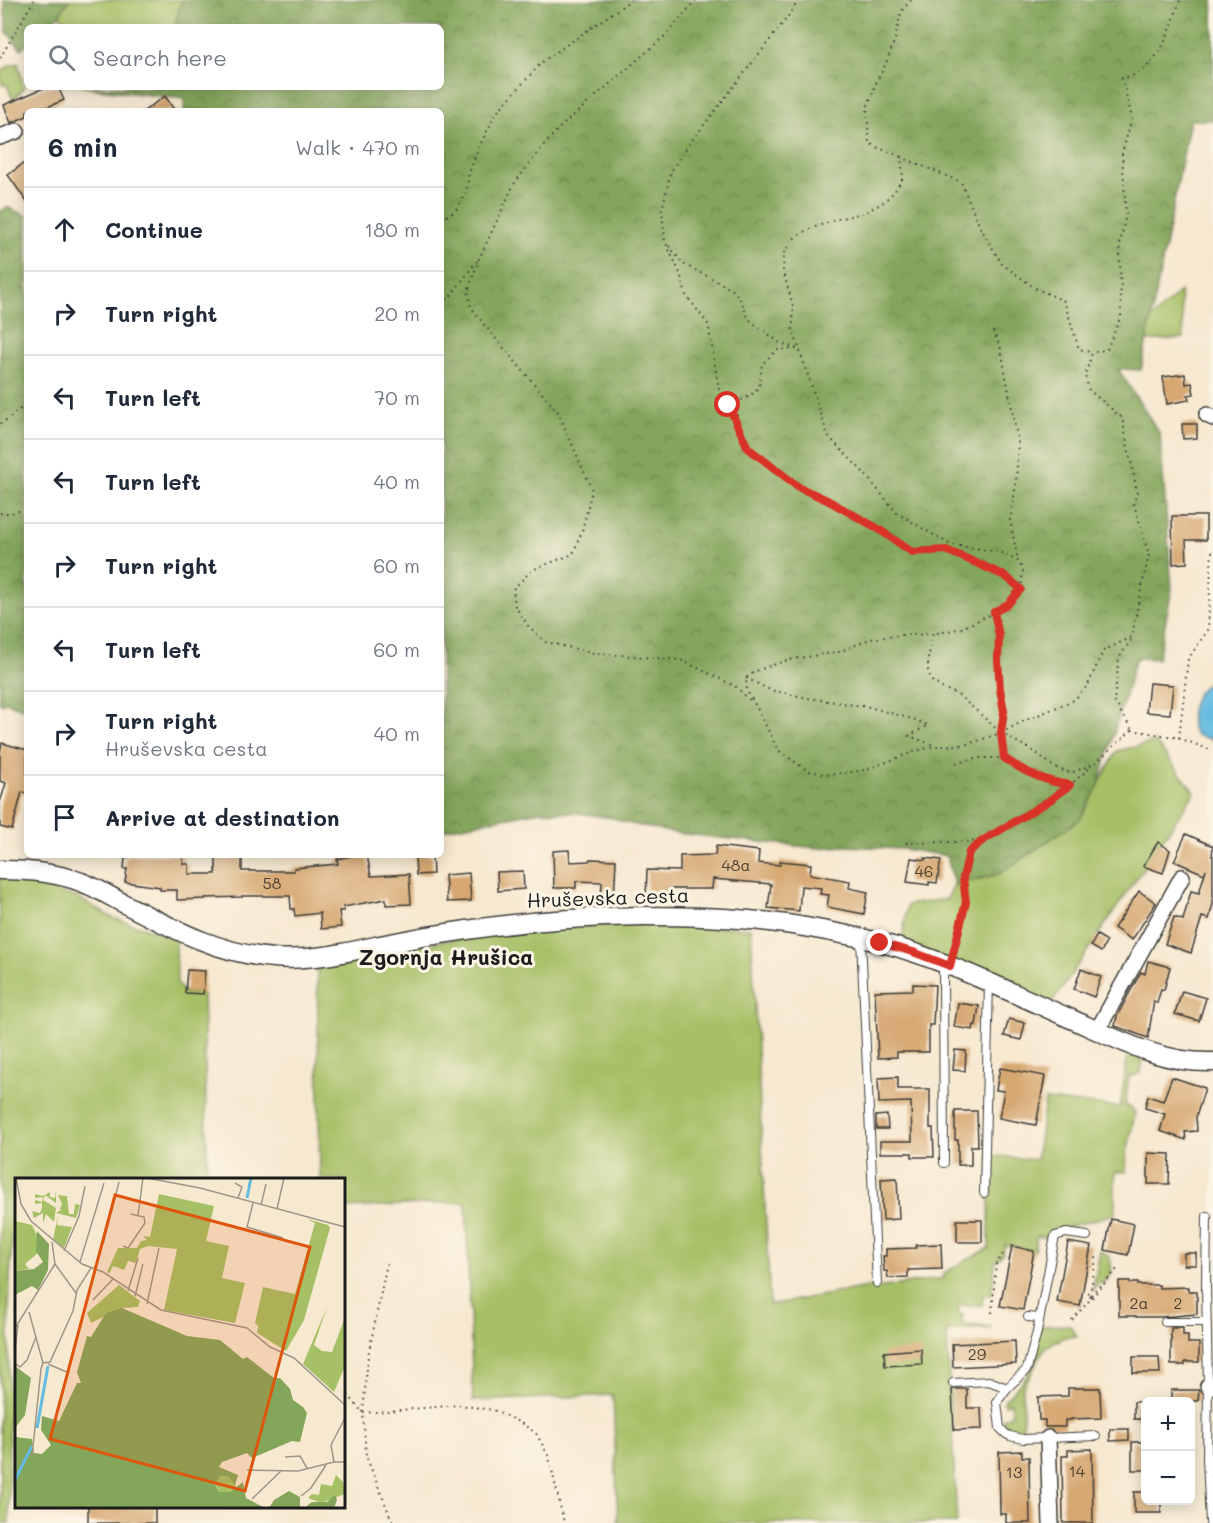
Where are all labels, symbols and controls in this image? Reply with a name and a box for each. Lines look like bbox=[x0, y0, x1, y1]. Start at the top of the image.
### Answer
search box bbox=[24, 24, 444, 90]
icon: search bbox=[45, 41, 78, 74]
text: Search here bbox=[93, 43, 227, 72]
text: 6 min bbox=[48, 130, 117, 164]
text: Walk · 470 m bbox=[295, 134, 420, 160]
icon: ahead bbox=[48, 213, 81, 246]
text: Continue bbox=[105, 215, 203, 244]
text: 180 m bbox=[364, 216, 420, 242]
icon: right bbox=[48, 297, 81, 330]
text: Turn right bbox=[105, 299, 217, 328]
text: 20 m bbox=[374, 300, 420, 326]
icon: left bbox=[48, 381, 81, 414]
text: Turn left bbox=[105, 383, 201, 412]
text: 70 m bbox=[374, 384, 420, 410]
route start bbox=[714, 391, 740, 417]
icon: left bbox=[48, 465, 81, 498]
text: Turn left bbox=[105, 467, 201, 496]
text: 40 m bbox=[374, 468, 420, 494]
icon: right bbox=[48, 549, 81, 582]
text: Turn right bbox=[105, 551, 217, 580]
text: 60 m bbox=[373, 552, 420, 578]
icon: left bbox=[48, 633, 81, 666]
text: Turn left bbox=[105, 635, 201, 664]
text: 60 m bbox=[373, 636, 420, 662]
text: Turn right bbox=[105, 706, 217, 735]
icon: right bbox=[48, 717, 81, 750]
text: 40 m bbox=[374, 720, 420, 746]
text: Hruševska cesta bbox=[105, 735, 268, 761]
icon: arrive bbox=[48, 801, 81, 834]
text: Arrive at destination bbox=[105, 803, 340, 832]
house number: 48a bbox=[721, 854, 751, 875]
house number: 46 bbox=[914, 860, 934, 881]
house number: 58 bbox=[262, 872, 282, 893]
street label: Hruševska cesta bbox=[526, 881, 690, 913]
route end bbox=[866, 929, 892, 955]
district label: Zgornja Hrušica bbox=[359, 943, 533, 970]
inset map bbox=[15, 1178, 345, 1508]
house number: 2a bbox=[1130, 1292, 1148, 1313]
house number: 2 bbox=[1174, 1292, 1182, 1313]
house number: 29 bbox=[968, 1343, 986, 1364]
map controls bbox=[1141, 1397, 1195, 1505]
button: + bbox=[1141, 1397, 1195, 1451]
button: − bbox=[1141, 1451, 1195, 1505]
house number: 14 bbox=[1069, 1460, 1086, 1481]
house number: 13 bbox=[1006, 1461, 1022, 1482]

